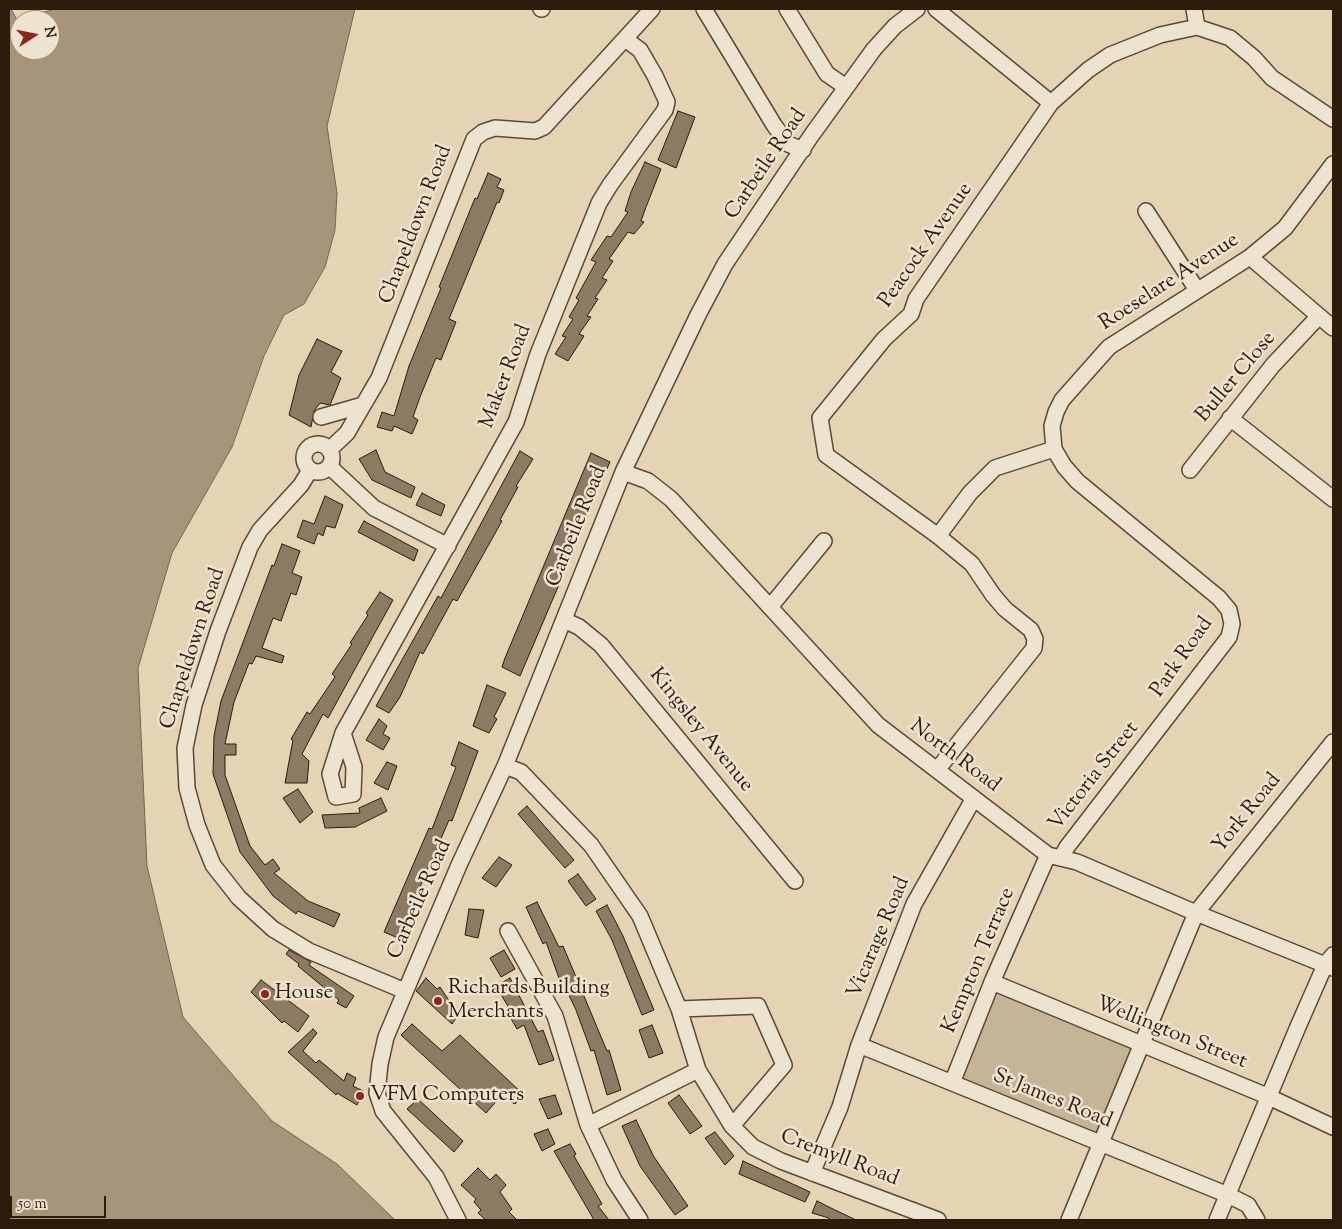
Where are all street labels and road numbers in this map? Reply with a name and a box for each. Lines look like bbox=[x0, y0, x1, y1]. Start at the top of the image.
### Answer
street label: Carbeile Road bbox=[721, 105, 813, 225]
street label: Chapeldown Road bbox=[375, 142, 459, 308]
street label: Peacock Avenue bbox=[875, 179, 979, 313]
street label: Roeselare Avenue bbox=[1096, 229, 1244, 337]
street label: Maker Road bbox=[476, 321, 538, 433]
street label: Buller Close bbox=[1192, 327, 1282, 429]
street label: Carbeile Road bbox=[542, 463, 614, 591]
street label: Chapeldown Road bbox=[156, 565, 232, 733]
street label: Park Road bbox=[1146, 613, 1220, 703]
street label: Kingsley Avenue bbox=[642, 664, 758, 798]
street label: North Road bbox=[904, 715, 1004, 799]
street label: Victoria Street bbox=[1044, 717, 1146, 837]
street label: York Road bbox=[1208, 769, 1288, 859]
street label: Carbeile Road bbox=[383, 836, 459, 964]
street label: Vicarage Road bbox=[843, 874, 917, 1002]
street label: Kempton Terrace bbox=[938, 885, 1022, 1037]
street label: Wellington Street bbox=[1092, 992, 1250, 1076]
street label: St James Road bbox=[988, 1065, 1116, 1135]
street label: Cremyll Road bbox=[776, 1125, 902, 1193]

